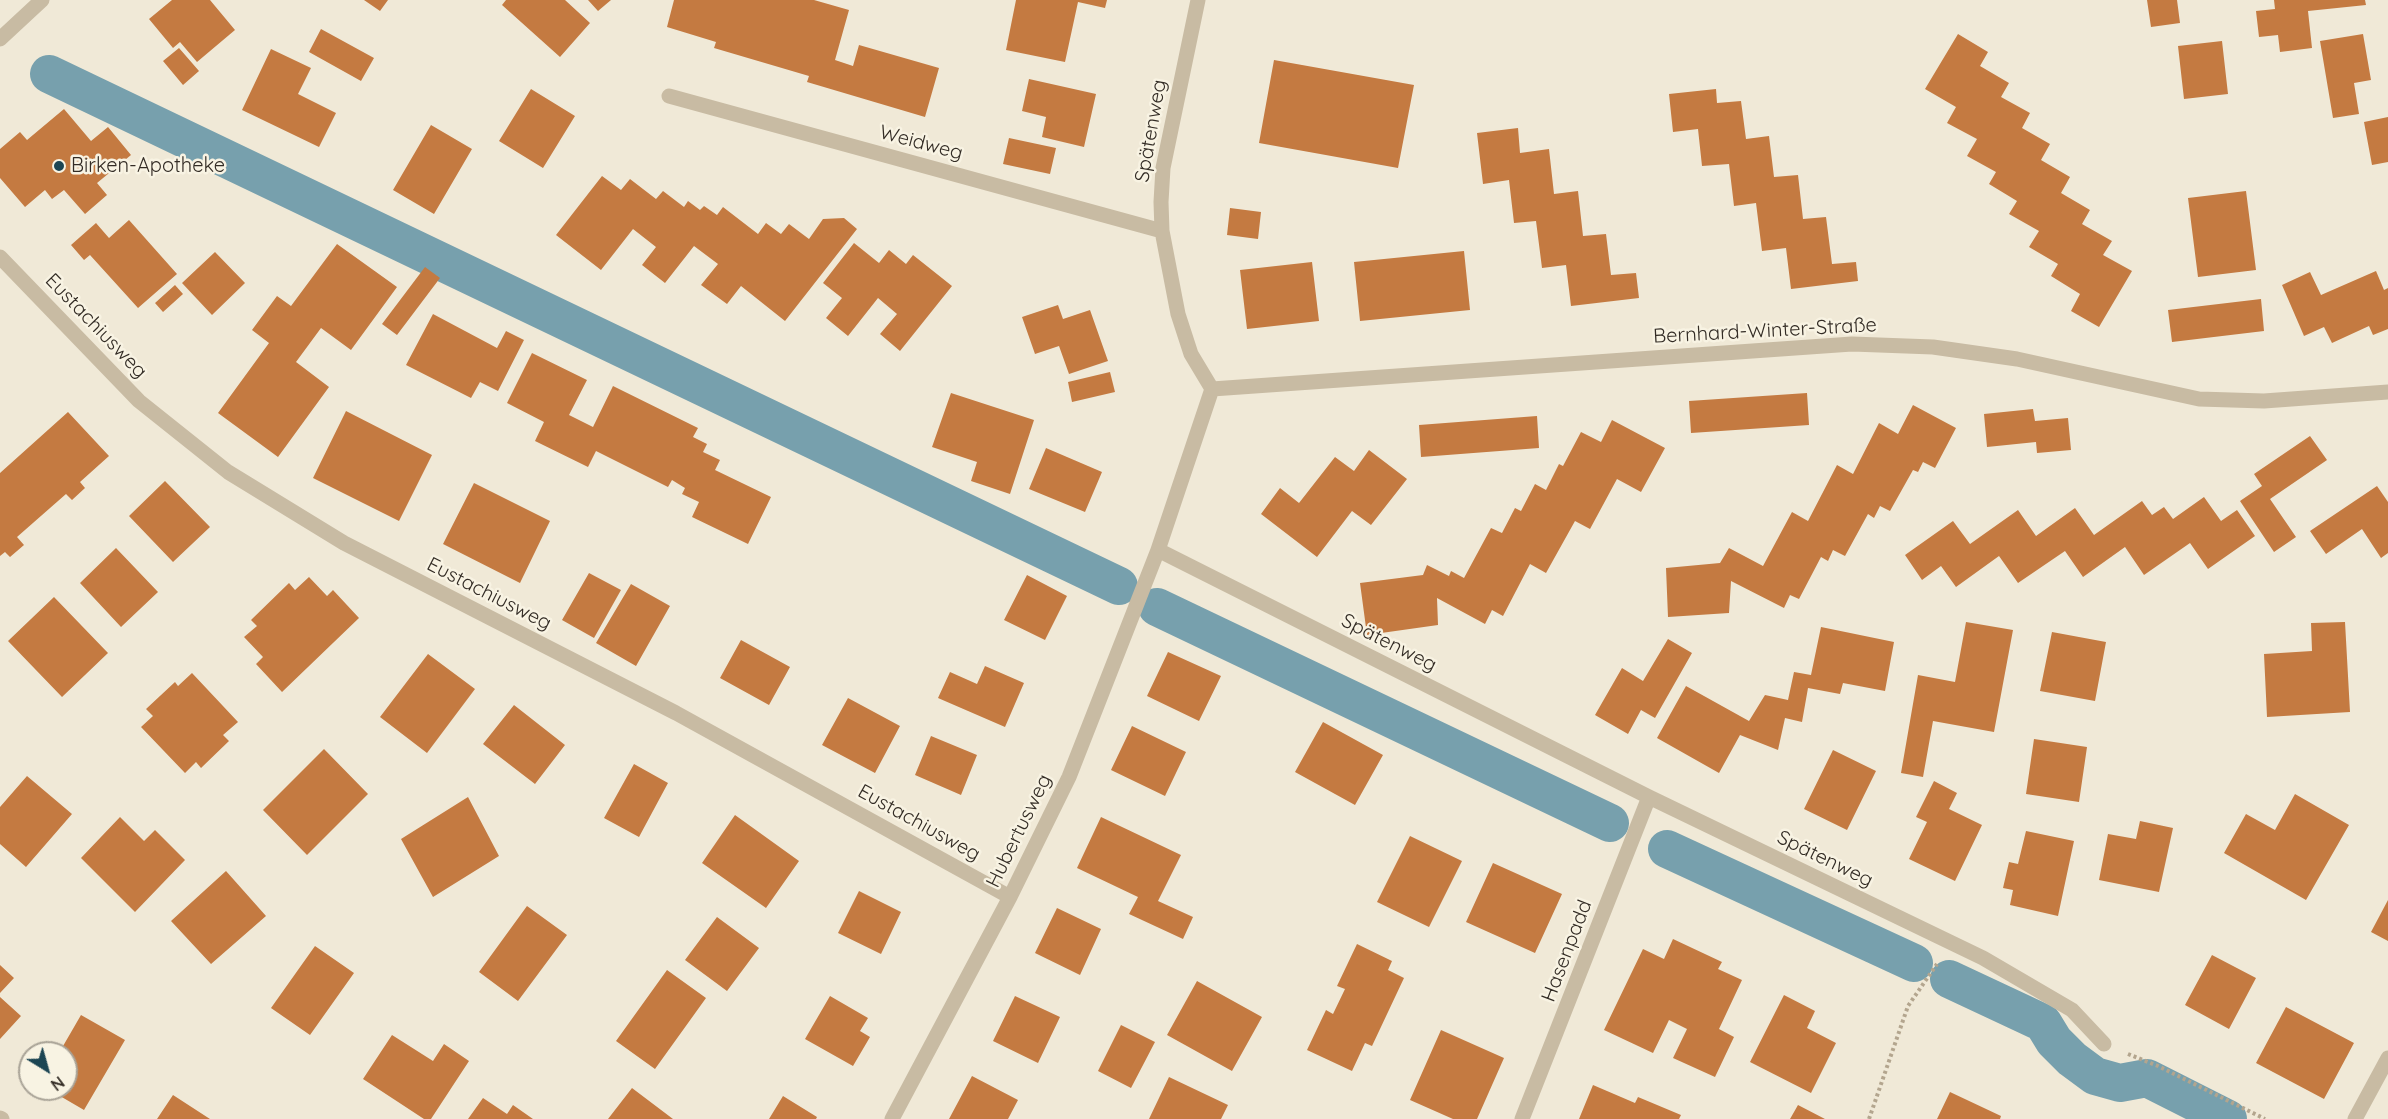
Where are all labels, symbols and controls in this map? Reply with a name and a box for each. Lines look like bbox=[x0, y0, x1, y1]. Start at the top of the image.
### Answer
street label: Spätenweg bbox=[1130, 78, 1172, 184]
street label: Weidweg bbox=[877, 120, 965, 166]
place label: Birken-Apotheke bbox=[71, 154, 225, 178]
marker: Birken-Apotheke bbox=[52, 159, 66, 173]
street label: Eustachiusweg bbox=[40, 269, 152, 383]
street label: Bernhard-Winter-Straße bbox=[1653, 313, 1877, 349]
street label: Eustachiusweg bbox=[423, 552, 555, 636]
street label: Spätenweg bbox=[1337, 609, 1441, 677]
street label: Hubertusweg bbox=[981, 770, 1057, 892]
street label: Eustachiusweg bbox=[854, 779, 984, 867]
street label: Spätenweg bbox=[1773, 825, 1877, 893]
street label: Hasenpadd bbox=[1537, 897, 1597, 1005]
north arrow bbox=[18, 1041, 78, 1101]
text: N bbox=[47, 1072, 68, 1095]

